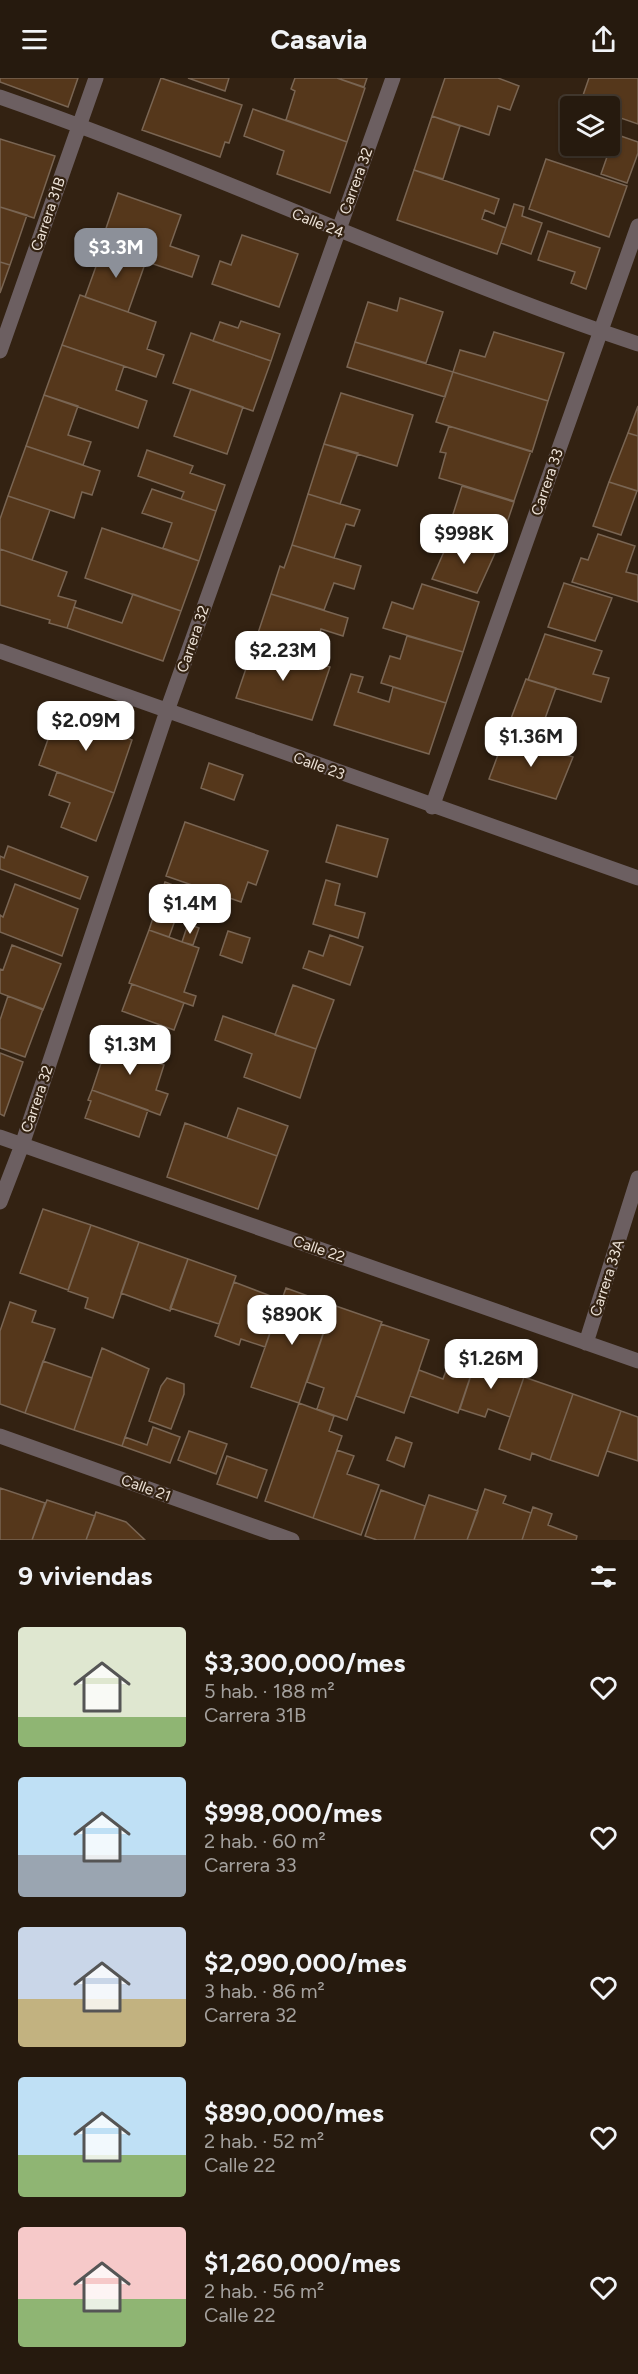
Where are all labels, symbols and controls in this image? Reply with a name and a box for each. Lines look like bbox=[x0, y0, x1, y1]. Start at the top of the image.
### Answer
icon: menu bbox=[18, 23, 51, 56]
text: Casavia bbox=[270, 23, 368, 56]
icon: share bbox=[587, 23, 620, 56]
map controls bbox=[560, 96, 620, 156]
button: layers bbox=[560, 96, 620, 156]
street label: Carrera 32 bbox=[336, 145, 376, 217]
street label: Carrera 31B bbox=[27, 175, 69, 253]
street label: Calle 24 bbox=[289, 204, 347, 242]
pin: $3.3M bbox=[74, 228, 158, 279]
text: $3.3M bbox=[88, 235, 144, 259]
street label: Carrera 33 bbox=[527, 446, 567, 518]
pin: $998K bbox=[422, 514, 506, 565]
text: $998K bbox=[434, 521, 494, 545]
street label: Carrera 32 bbox=[173, 603, 213, 675]
pin: $2.23M bbox=[234, 631, 332, 682]
text: $2.23M bbox=[249, 638, 317, 662]
pin: $2.09M bbox=[37, 701, 135, 752]
text: $2.09M bbox=[51, 708, 121, 732]
pin: $1.36M bbox=[482, 717, 580, 768]
text: $1.36M bbox=[499, 724, 563, 748]
street label: Calle 23 bbox=[291, 748, 347, 784]
pin: $1.4M bbox=[148, 884, 232, 935]
text: $1.4M bbox=[163, 891, 217, 915]
pin: $1.3M bbox=[88, 1025, 172, 1076]
text: $1.3M bbox=[104, 1032, 156, 1056]
street label: Carrera 32 bbox=[17, 1063, 57, 1135]
street label: Calle 22 bbox=[291, 1232, 347, 1266]
street label: Carrera 33A bbox=[586, 1237, 628, 1319]
pin: $890K bbox=[250, 1295, 334, 1346]
text: $890K bbox=[261, 1302, 323, 1326]
pin: $1.26M bbox=[442, 1339, 540, 1390]
text: $1.26M bbox=[459, 1346, 523, 1370]
street label: Calle 21 bbox=[119, 1471, 173, 1505]
text: 9 viviendas bbox=[18, 1560, 152, 1592]
icon: filters bbox=[587, 1560, 620, 1593]
text: $3,300,000/mes bbox=[204, 1647, 405, 1679]
icon: home bbox=[66, 1651, 138, 1723]
icon: heart bbox=[587, 1671, 620, 1704]
text: 5 hab. · 188 m² bbox=[204, 1679, 335, 1703]
text: Carrera 31B bbox=[204, 1703, 306, 1727]
text: $998,000/mes bbox=[204, 1797, 382, 1829]
icon: home bbox=[66, 1801, 138, 1873]
icon: heart bbox=[587, 1821, 620, 1854]
text: 2 hab. · 60 m² bbox=[204, 1829, 326, 1853]
text: Carrera 33 bbox=[204, 1853, 297, 1877]
text: $2,090,000/mes bbox=[204, 1947, 407, 1979]
icon: home bbox=[66, 1951, 138, 2023]
icon: heart bbox=[587, 1971, 620, 2004]
text: 3 hab. · 86 m² bbox=[204, 1979, 325, 2003]
text: Carrera 32 bbox=[204, 2003, 297, 2027]
text: $890,000/mes bbox=[204, 2097, 384, 2129]
icon: home bbox=[66, 2101, 138, 2173]
icon: heart bbox=[587, 2121, 620, 2154]
text: 2 hab. · 52 m² bbox=[204, 2129, 324, 2153]
text: Calle 22 bbox=[204, 2153, 276, 2177]
text: $1,260,000/mes bbox=[204, 2247, 401, 2279]
icon: home bbox=[66, 2251, 138, 2323]
icon: heart bbox=[587, 2271, 620, 2304]
text: 2 hab. · 56 m² bbox=[204, 2279, 324, 2303]
text: Calle 22 bbox=[204, 2303, 276, 2327]

